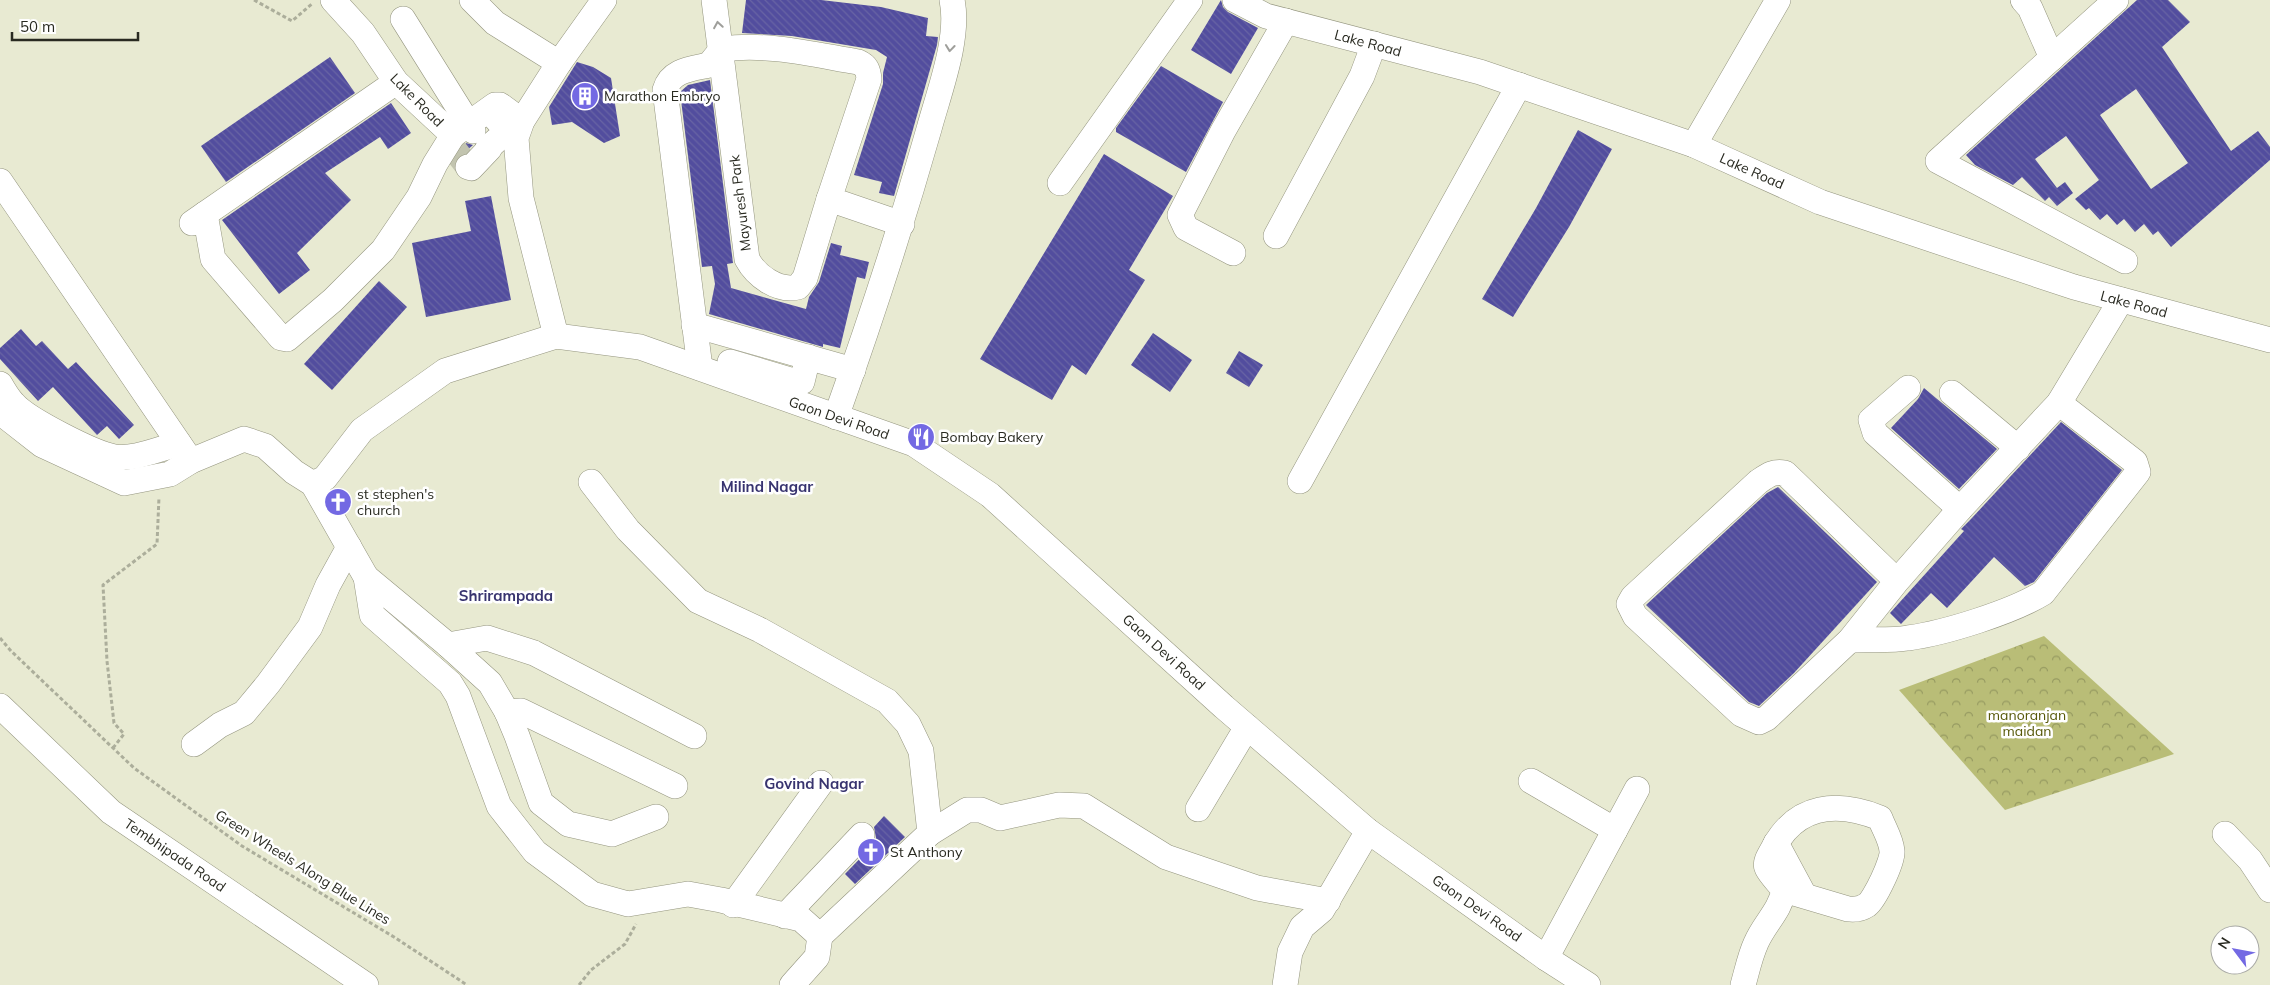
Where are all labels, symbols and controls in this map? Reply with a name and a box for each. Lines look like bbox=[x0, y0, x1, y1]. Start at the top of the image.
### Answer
scale bar bbox=[12, 10, 139, 42]
text: 50 m bbox=[20, 17, 55, 36]
one-way arrow bbox=[713, 20, 723, 29]
street label: Lake Road bbox=[1333, 25, 1403, 61]
one-way arrow bbox=[945, 45, 956, 53]
street label: Lake Road bbox=[386, 69, 448, 131]
building icon: Marathon Embryo bbox=[570, 81, 600, 111]
place label: Marathon Embryo bbox=[604, 87, 721, 105]
street label: Lake Road bbox=[1717, 149, 1787, 193]
street label: Mayuresh Park bbox=[725, 153, 755, 252]
street label: Lake Road bbox=[2099, 286, 2169, 322]
street label: Gaon Devi Road bbox=[786, 392, 892, 444]
restaurant icon: Bombay Bakery bbox=[906, 422, 936, 452]
place label: Bombay Bakery bbox=[940, 428, 1044, 446]
district label: Milind Nagar bbox=[721, 477, 813, 496]
place label: st stephen's church bbox=[357, 485, 434, 519]
church icon: st stephen's church bbox=[323, 487, 353, 517]
district label: Shrirampada bbox=[459, 586, 553, 605]
street label: Gaon Devi Road bbox=[1119, 610, 1209, 694]
park label: manoranjan maidan bbox=[1988, 706, 2066, 740]
district label: Govind Nagar bbox=[764, 774, 864, 793]
street label: Green Wheels Along Blue Lines bbox=[212, 806, 394, 928]
street label: Tembhipada Road bbox=[121, 814, 229, 896]
church icon: St Anthony bbox=[856, 837, 886, 867]
place label: St Anthony bbox=[890, 843, 963, 861]
street label: Gaon Devi Road bbox=[1429, 870, 1525, 946]
north arrow bbox=[2210, 925, 2260, 975]
text: N bbox=[2214, 934, 2234, 952]

